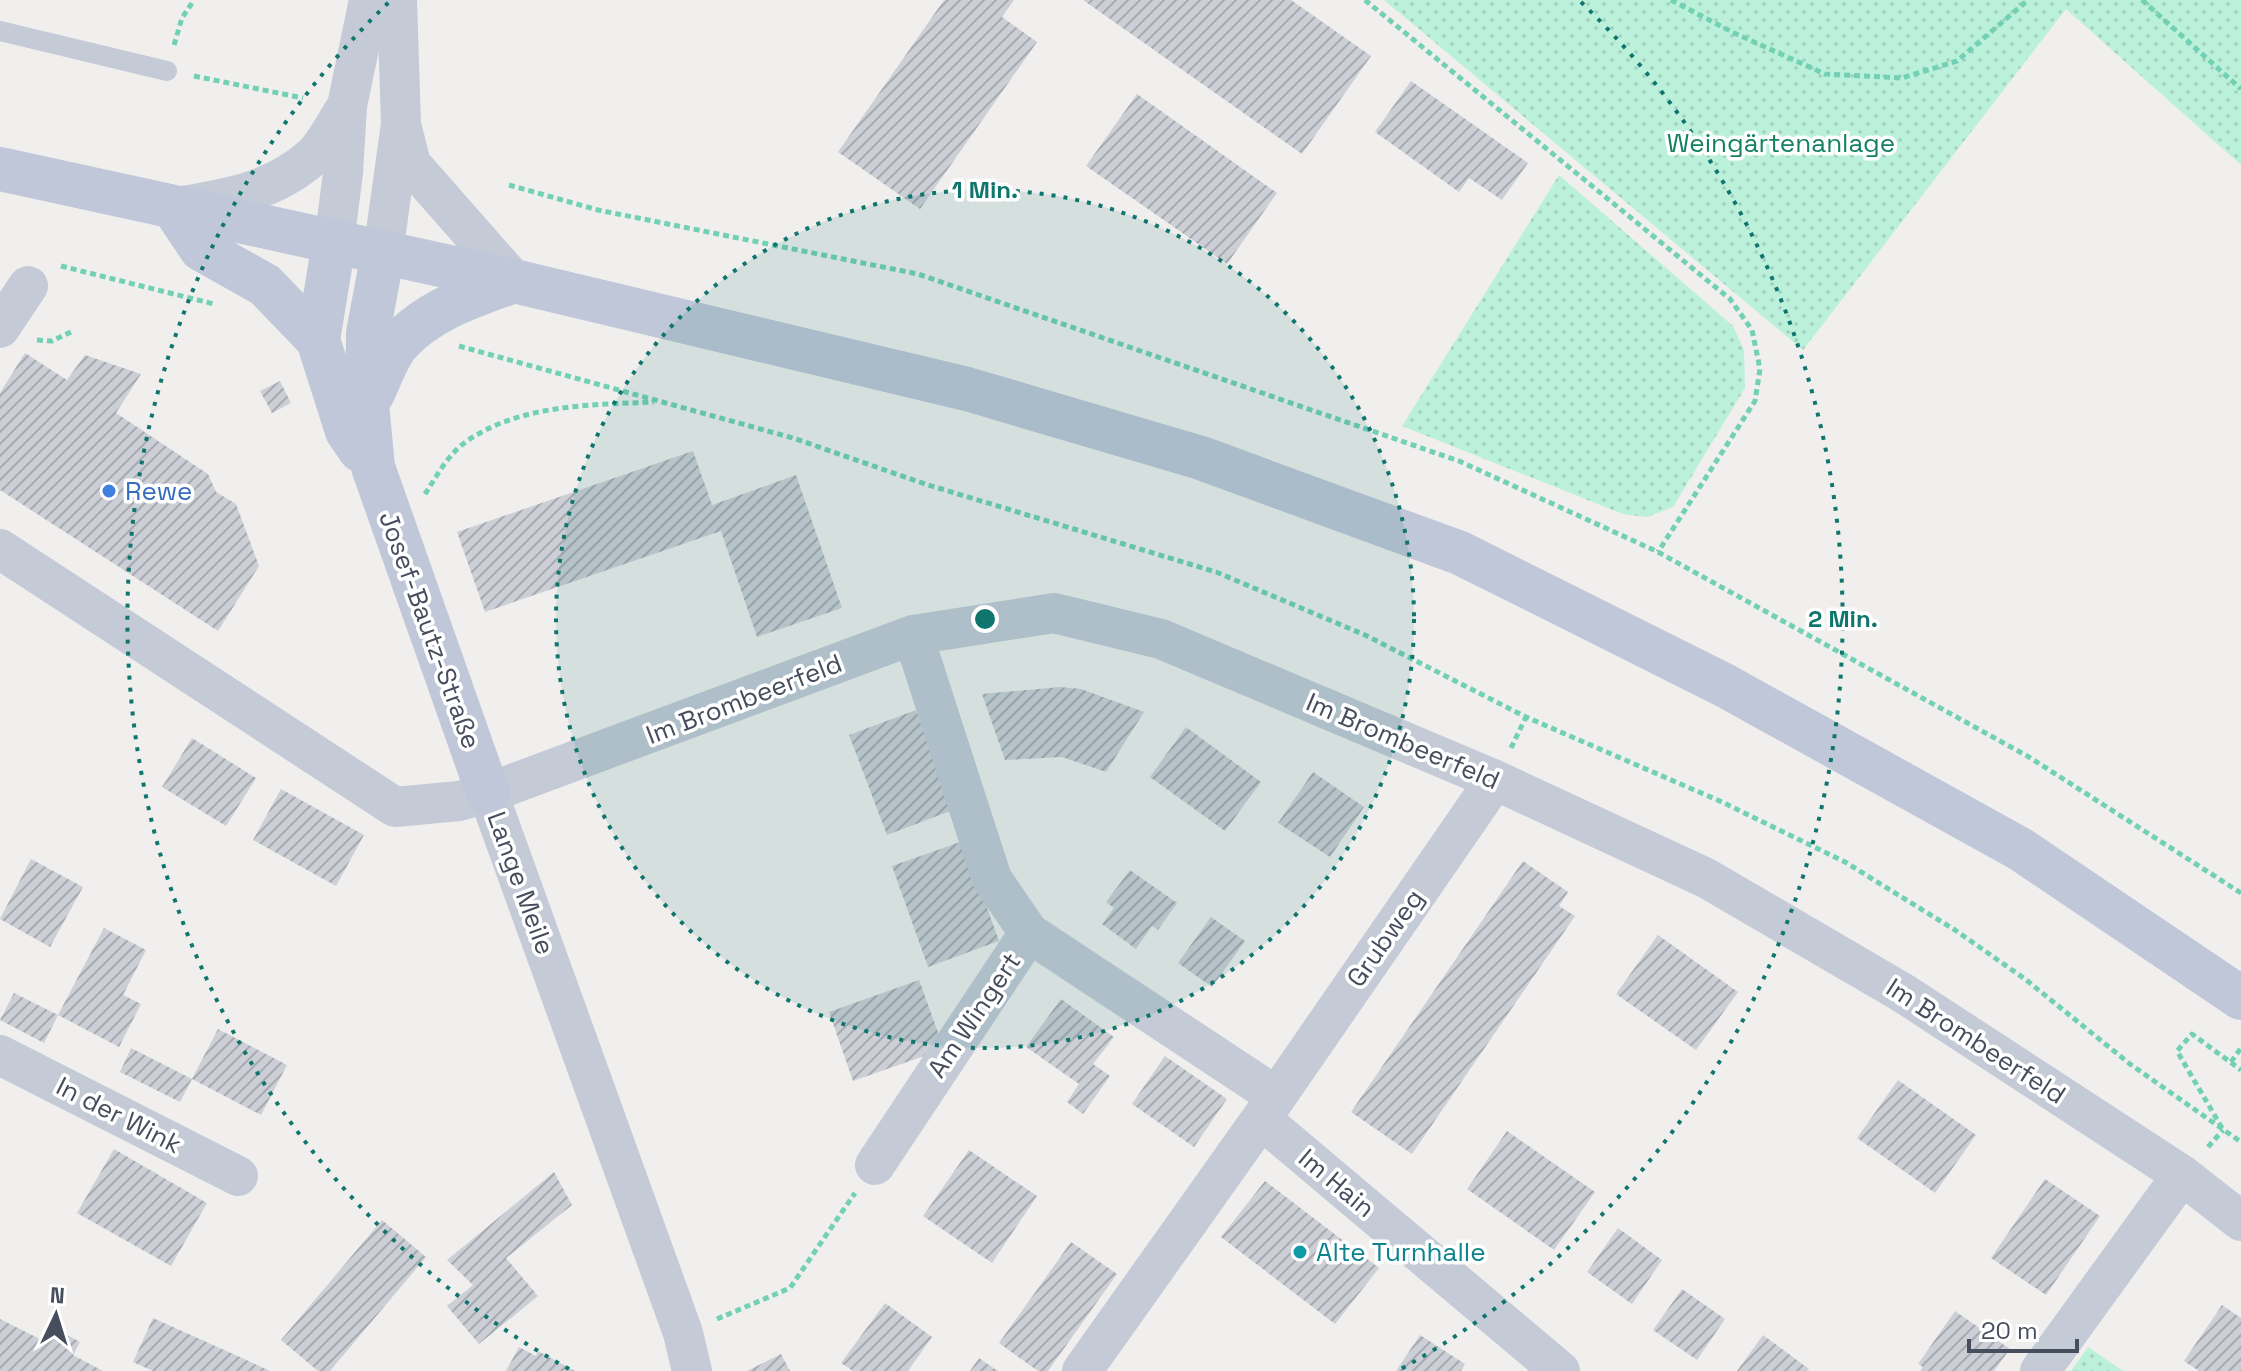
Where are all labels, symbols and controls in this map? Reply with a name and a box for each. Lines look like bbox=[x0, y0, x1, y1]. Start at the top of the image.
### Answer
park label: Weingärtenanlage bbox=[1667, 126, 1895, 160]
text: 1 Min. bbox=[952, 174, 1018, 205]
place label: Rewe bbox=[125, 474, 193, 508]
marker: Rewe bbox=[100, 482, 118, 500]
street label: Josef-Bautz-Straße bbox=[371, 506, 489, 754]
text: 2 Min. bbox=[1808, 603, 1878, 634]
centre of rings bbox=[971, 605, 999, 633]
street label: Im Brombeerfeld bbox=[641, 646, 847, 752]
street label: Im Brombeerfeld bbox=[1301, 685, 1505, 797]
street label: Lange Meile bbox=[479, 807, 563, 959]
street label: Grubweg bbox=[1339, 882, 1431, 994]
street label: Am Wingert bbox=[920, 946, 1028, 1084]
street label: Im Brombeerfeld bbox=[1880, 970, 2072, 1112]
street label: In der Wink bbox=[50, 1069, 188, 1161]
street label: Im Hain bbox=[1292, 1141, 1382, 1225]
place label: Alte Turnhalle bbox=[1316, 1235, 1486, 1269]
marker: Alte Turnhalle bbox=[1291, 1243, 1309, 1261]
north arrow bbox=[16, 1275, 96, 1355]
text: N bbox=[49, 1281, 66, 1310]
scale bar bbox=[1969, 1303, 2077, 1353]
text: 20 m bbox=[1981, 1315, 2038, 1346]

